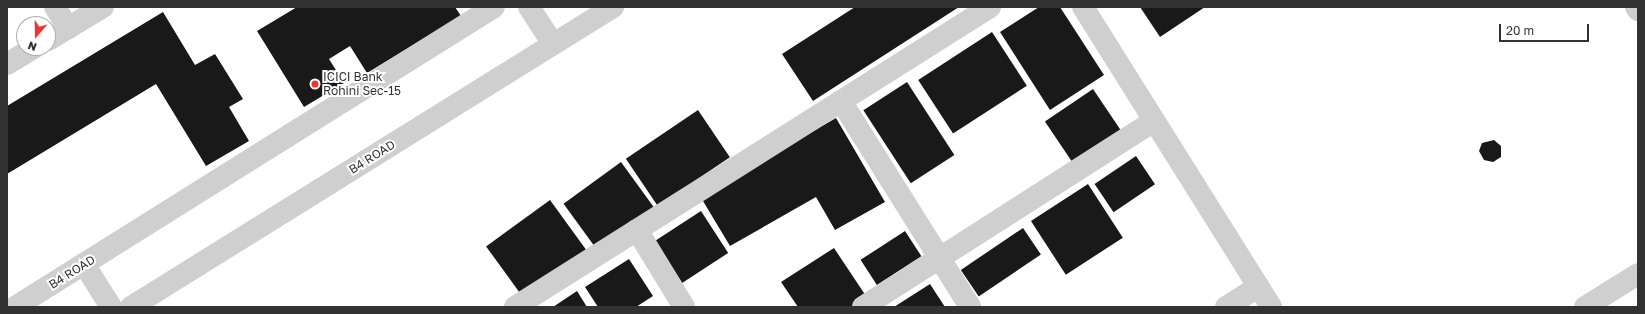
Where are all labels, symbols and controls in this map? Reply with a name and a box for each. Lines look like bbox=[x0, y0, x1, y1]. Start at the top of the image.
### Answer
north arrow bbox=[16, 16, 56, 56]
scale bar bbox=[1501, 16, 1591, 42]
text: 20 m bbox=[1506, 23, 1534, 38]
text: N bbox=[26, 39, 38, 54]
place label: ICICI Bank Rohini Sec-15 bbox=[323, 70, 401, 98]
marker: ICICI Bank Rohini Sec-15 bbox=[310, 79, 320, 89]
street label: B4 ROAD bbox=[346, 137, 398, 177]
street label: B4 ROAD bbox=[46, 252, 98, 292]

